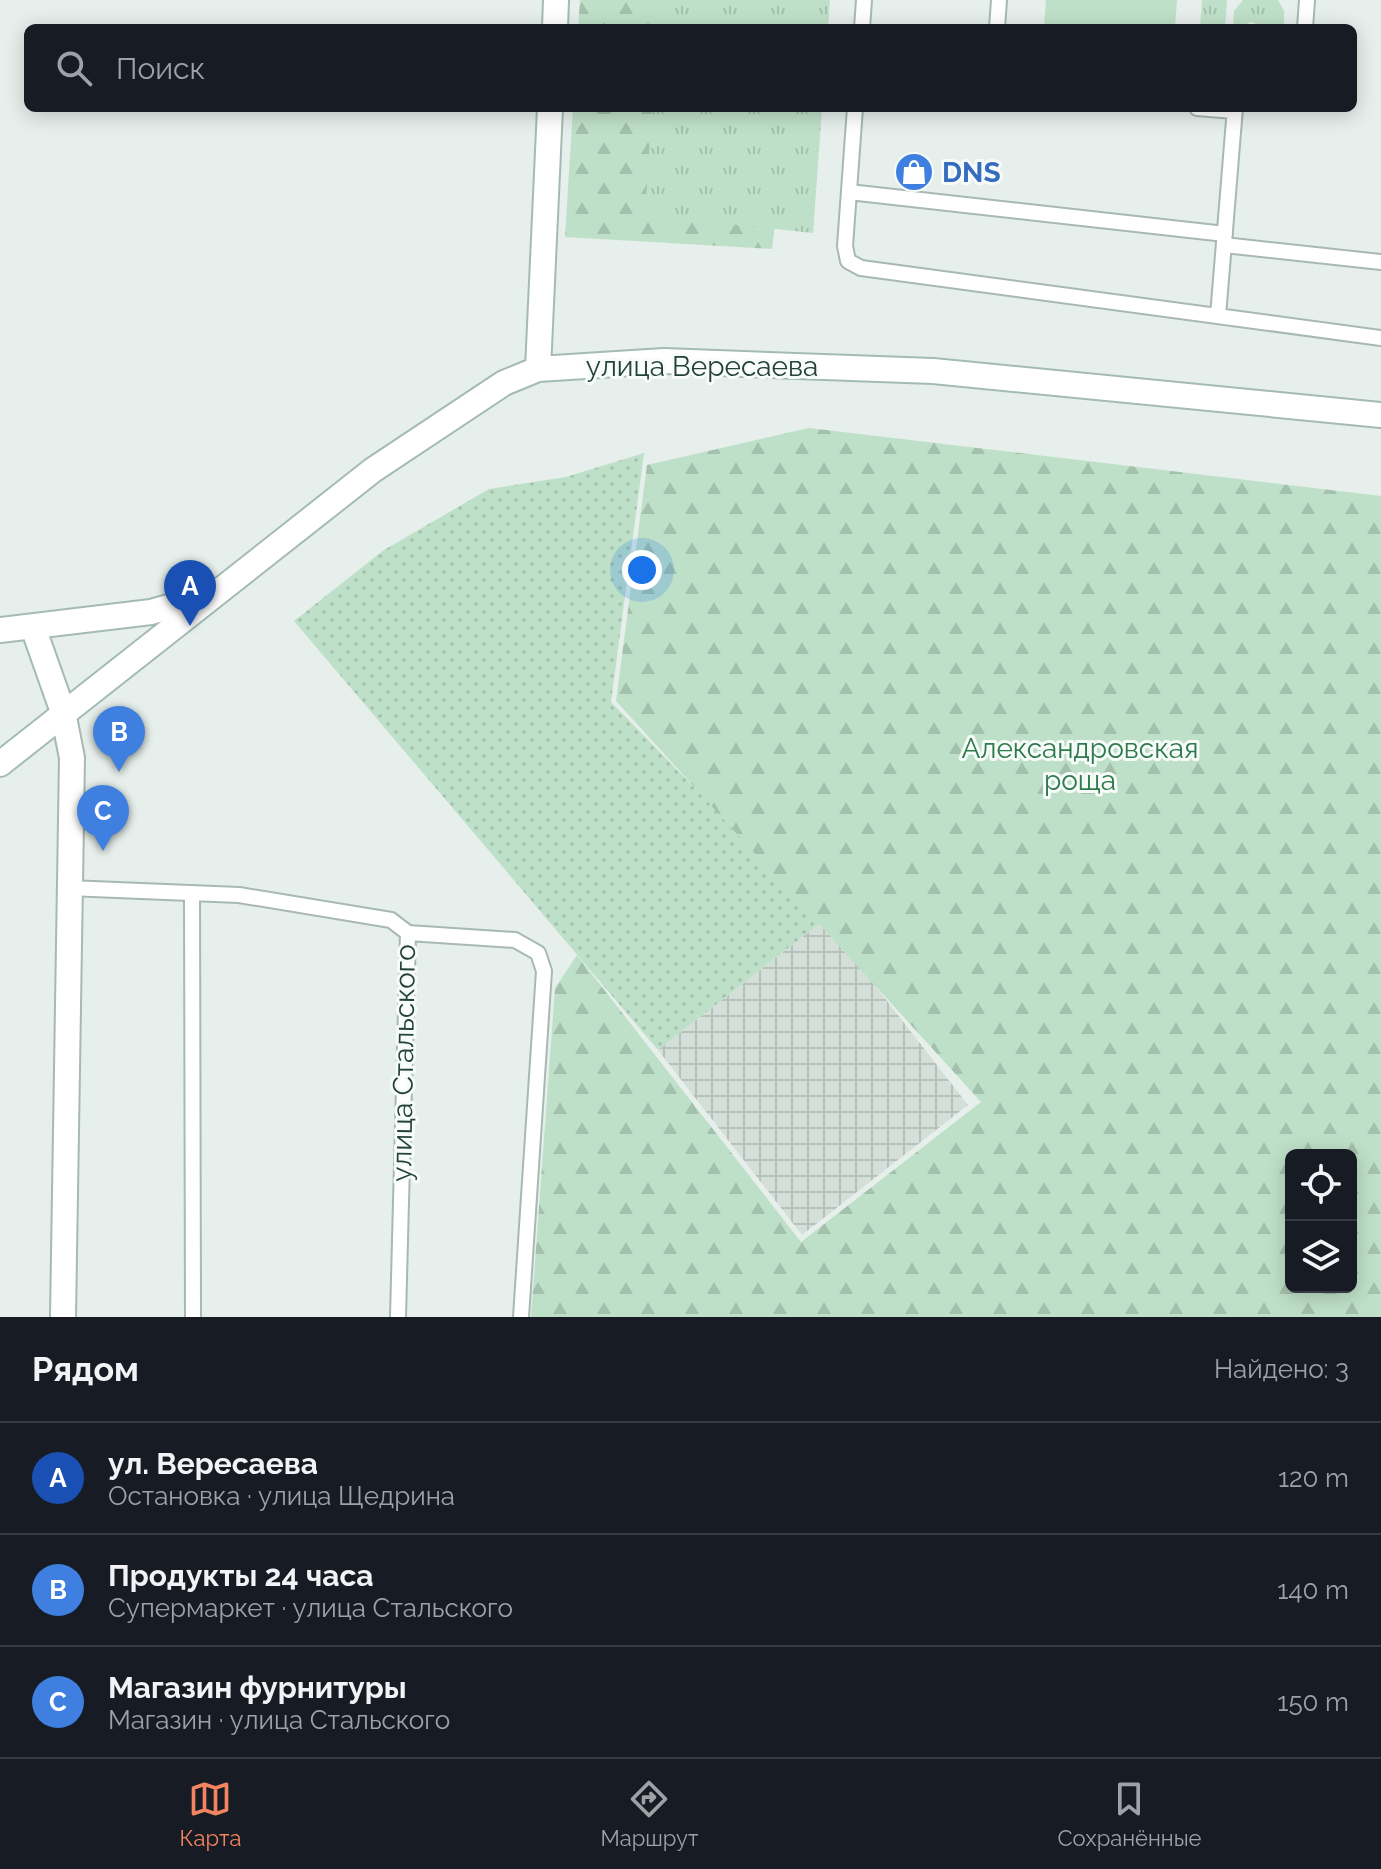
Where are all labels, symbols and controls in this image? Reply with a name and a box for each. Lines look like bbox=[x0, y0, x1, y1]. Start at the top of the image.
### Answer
search box bbox=[24, 24, 1357, 112]
icon: search bbox=[52, 46, 96, 90]
text: Поиск bbox=[116, 51, 205, 86]
shop icon: DNS bbox=[893, 151, 935, 193]
place label: DNS bbox=[942, 156, 1001, 189]
street label: улица Вересаева bbox=[586, 350, 818, 383]
your location bbox=[622, 550, 662, 590]
pin: A bbox=[164, 560, 216, 626]
pin: B bbox=[93, 706, 145, 772]
park label: Александровская роща bbox=[962, 732, 1198, 797]
pin: C bbox=[77, 785, 129, 851]
street label: улица Стальского bbox=[385, 944, 422, 1182]
map controls bbox=[1285, 1149, 1357, 1293]
button: locate bbox=[1285, 1149, 1357, 1221]
button: layers bbox=[1285, 1221, 1357, 1293]
text: Рядом bbox=[32, 1349, 139, 1389]
text: Найдено: 3 bbox=[1214, 1354, 1349, 1384]
text: ул. Вересаева bbox=[108, 1446, 318, 1481]
text: A bbox=[49, 1463, 67, 1493]
text: 120 m bbox=[1278, 1463, 1349, 1493]
text: Остановка · улица Щедрина bbox=[108, 1481, 455, 1511]
text: Продукты 24 часа bbox=[108, 1558, 374, 1593]
text: B bbox=[49, 1575, 67, 1605]
text: 140 m bbox=[1277, 1575, 1349, 1605]
text: Супермаркет · улица Стальского bbox=[108, 1593, 513, 1623]
text: Магазин фурнитуры bbox=[108, 1670, 406, 1705]
text: C bbox=[49, 1687, 67, 1717]
text: 150 m bbox=[1277, 1687, 1349, 1717]
text: Магазин · улица Стальского bbox=[108, 1705, 450, 1735]
tab: Карта bbox=[180, 1777, 241, 1851]
tab: Маршрут bbox=[600, 1777, 698, 1851]
tab: Сохранённые bbox=[1057, 1777, 1201, 1851]

